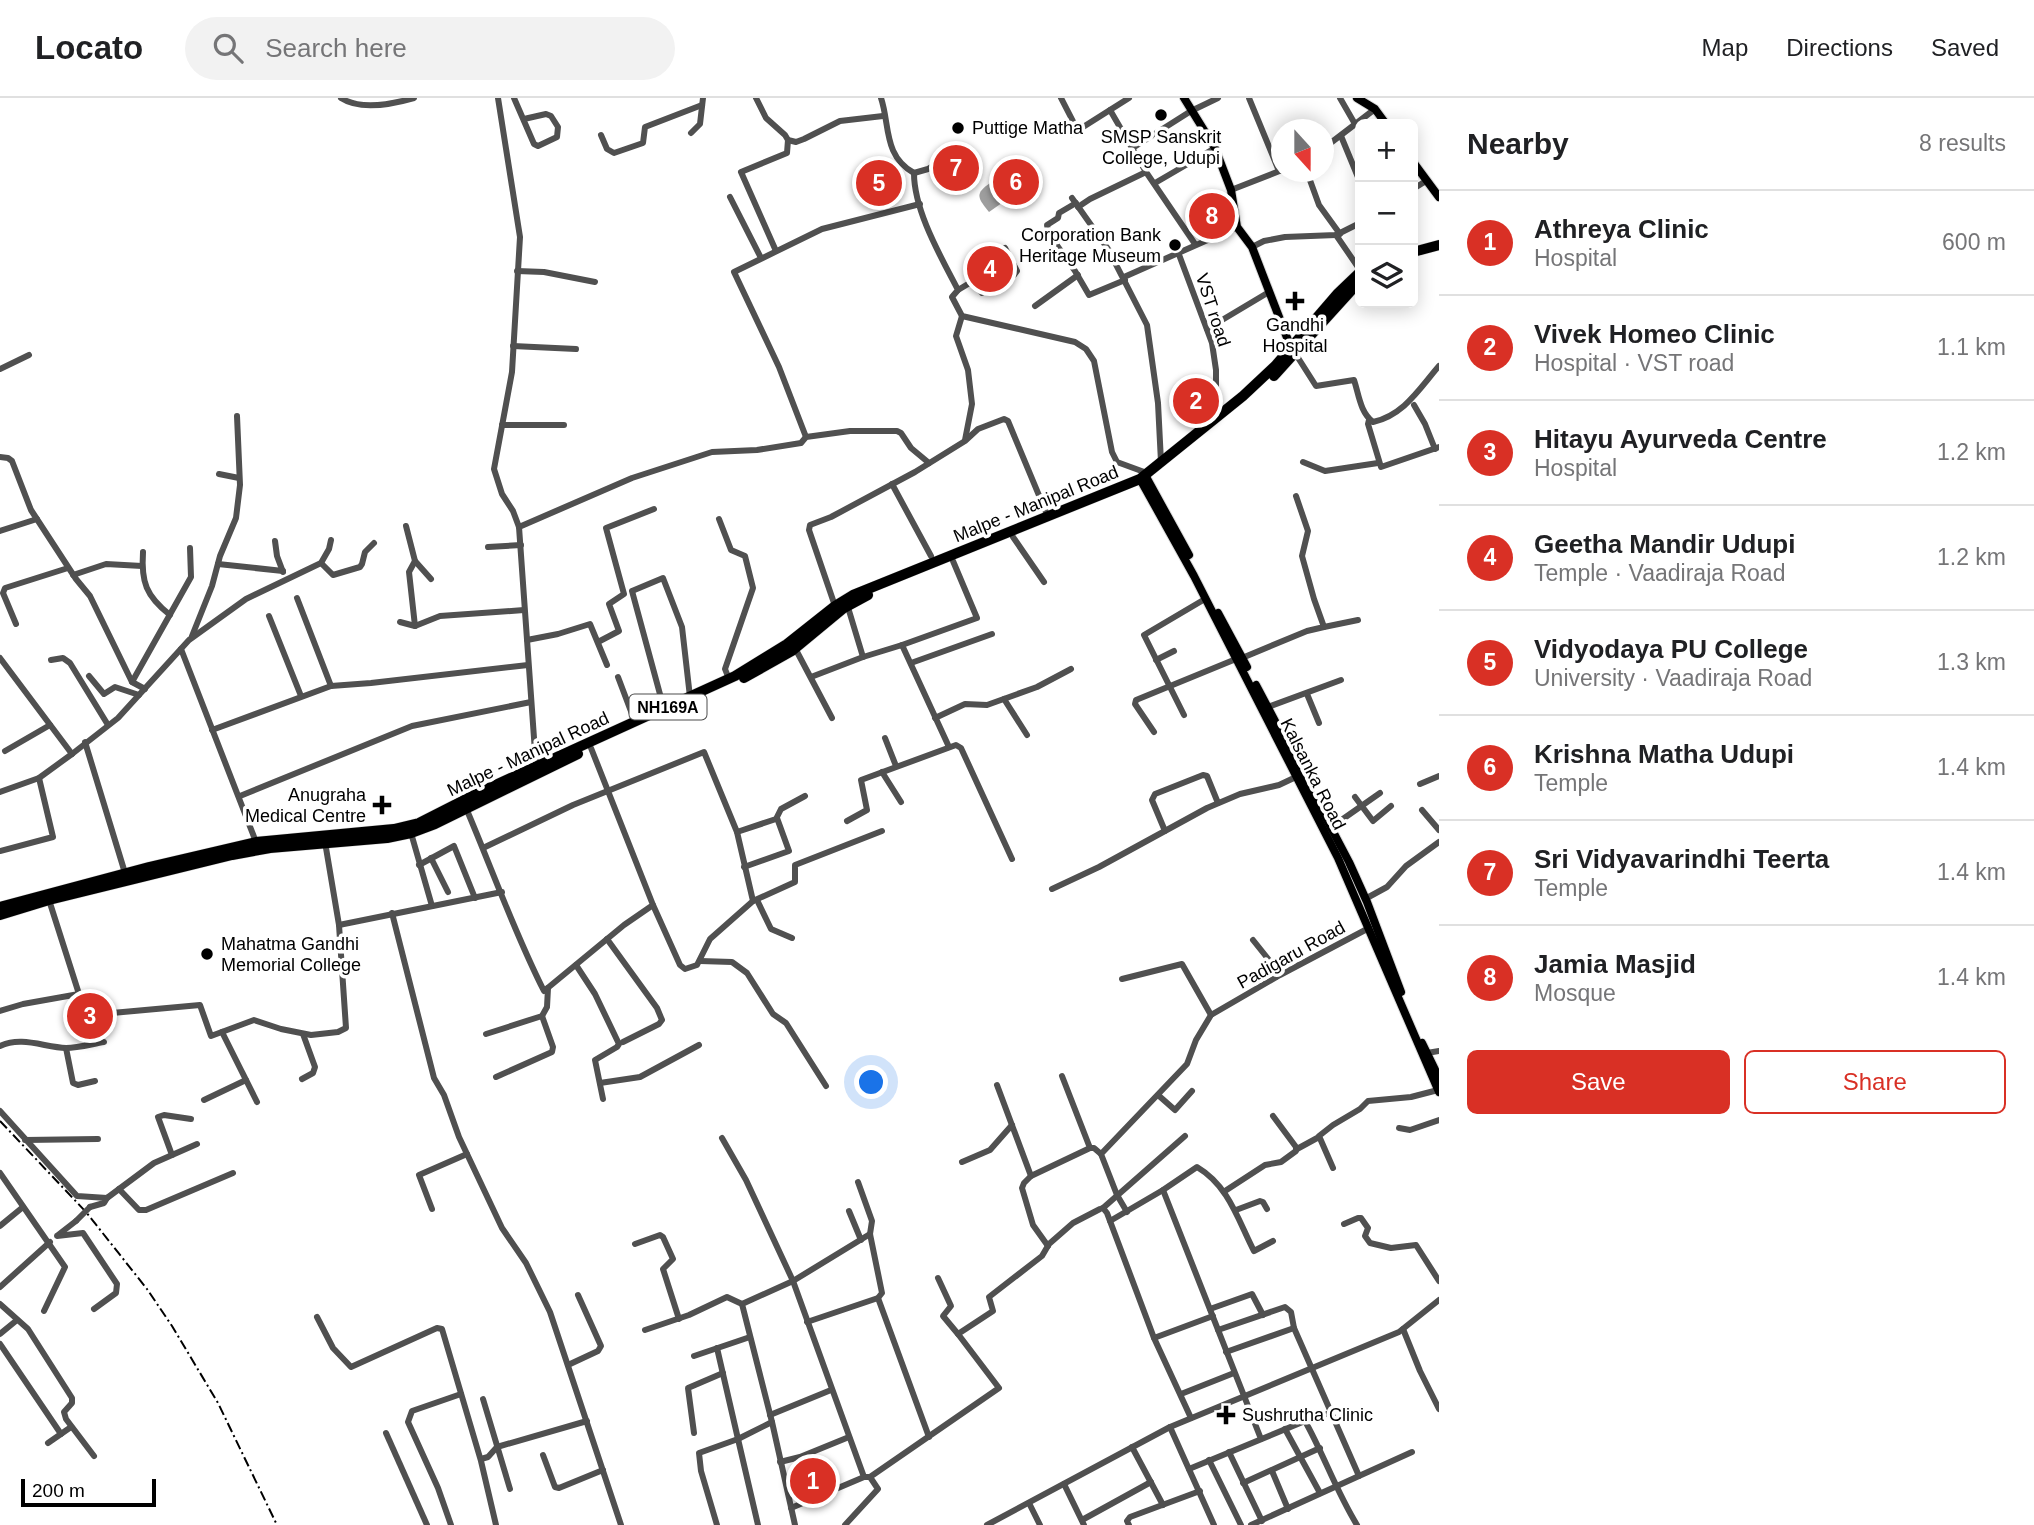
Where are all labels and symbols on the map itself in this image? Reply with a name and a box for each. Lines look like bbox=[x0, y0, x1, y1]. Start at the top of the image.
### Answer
marker: SMSP Sanskrit College, Udupi bbox=[1153, 107, 1169, 123]
place label: Puttige Matha bbox=[972, 118, 1084, 138]
north arrow bbox=[1271, 119, 1334, 182]
marker: Puttige Matha bbox=[950, 120, 966, 136]
place label: SMSP Sanskrit College, Udupi bbox=[1101, 127, 1221, 168]
pin: 7 bbox=[933, 142, 979, 194]
pin: 6 bbox=[993, 156, 1039, 208]
pin: 5 bbox=[856, 157, 902, 209]
pin: 8 bbox=[1189, 190, 1235, 242]
place label: Corporation Bank Heritage Museum bbox=[1019, 225, 1162, 266]
marker: Corporation Bank Heritage Museum bbox=[1167, 237, 1183, 253]
pin: 4 bbox=[967, 243, 1013, 295]
street label: VST road bbox=[1192, 271, 1234, 349]
marker: Gandhi Hospital bbox=[1285, 291, 1305, 311]
place label: Gandhi Hospital bbox=[1262, 315, 1328, 356]
pin: 2 bbox=[1173, 375, 1219, 427]
street label: Malpe - Manipal Road bbox=[951, 462, 1121, 546]
road number: NH169A bbox=[630, 694, 706, 720]
street label: Malpe - Manipal Road bbox=[444, 708, 612, 800]
street label: Kalsanka Road bbox=[1276, 715, 1350, 833]
place label: Anugraha Medical Centre bbox=[245, 785, 367, 826]
marker: Anugraha Medical Centre bbox=[372, 795, 392, 815]
street label: Padigaru Road bbox=[1234, 917, 1348, 993]
place label: Mahatma Gandhi Memorial College bbox=[221, 934, 361, 975]
marker: Mahatma Gandhi Memorial College bbox=[199, 946, 215, 962]
pin: 3 bbox=[67, 990, 113, 1042]
your location bbox=[854, 1065, 888, 1099]
marker: Sushrutha Clinic bbox=[1216, 1405, 1236, 1425]
place label: Sushrutha Clinic bbox=[1242, 1405, 1373, 1425]
pin: 1 bbox=[790, 1455, 836, 1507]
scale bar bbox=[21, 1476, 156, 1508]

